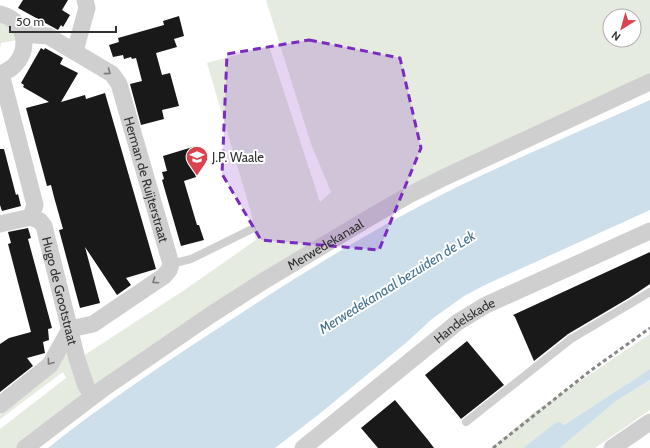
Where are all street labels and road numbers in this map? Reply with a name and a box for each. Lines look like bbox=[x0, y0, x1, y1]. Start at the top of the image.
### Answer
street label: Herman de Ruijterstraat bbox=[121, 115, 172, 245]
street label: Merwedekanaal bbox=[284, 215, 366, 273]
street label: Hugo de Grootstraat bbox=[39, 235, 81, 347]
street label: Handelskade bbox=[430, 294, 498, 347]

